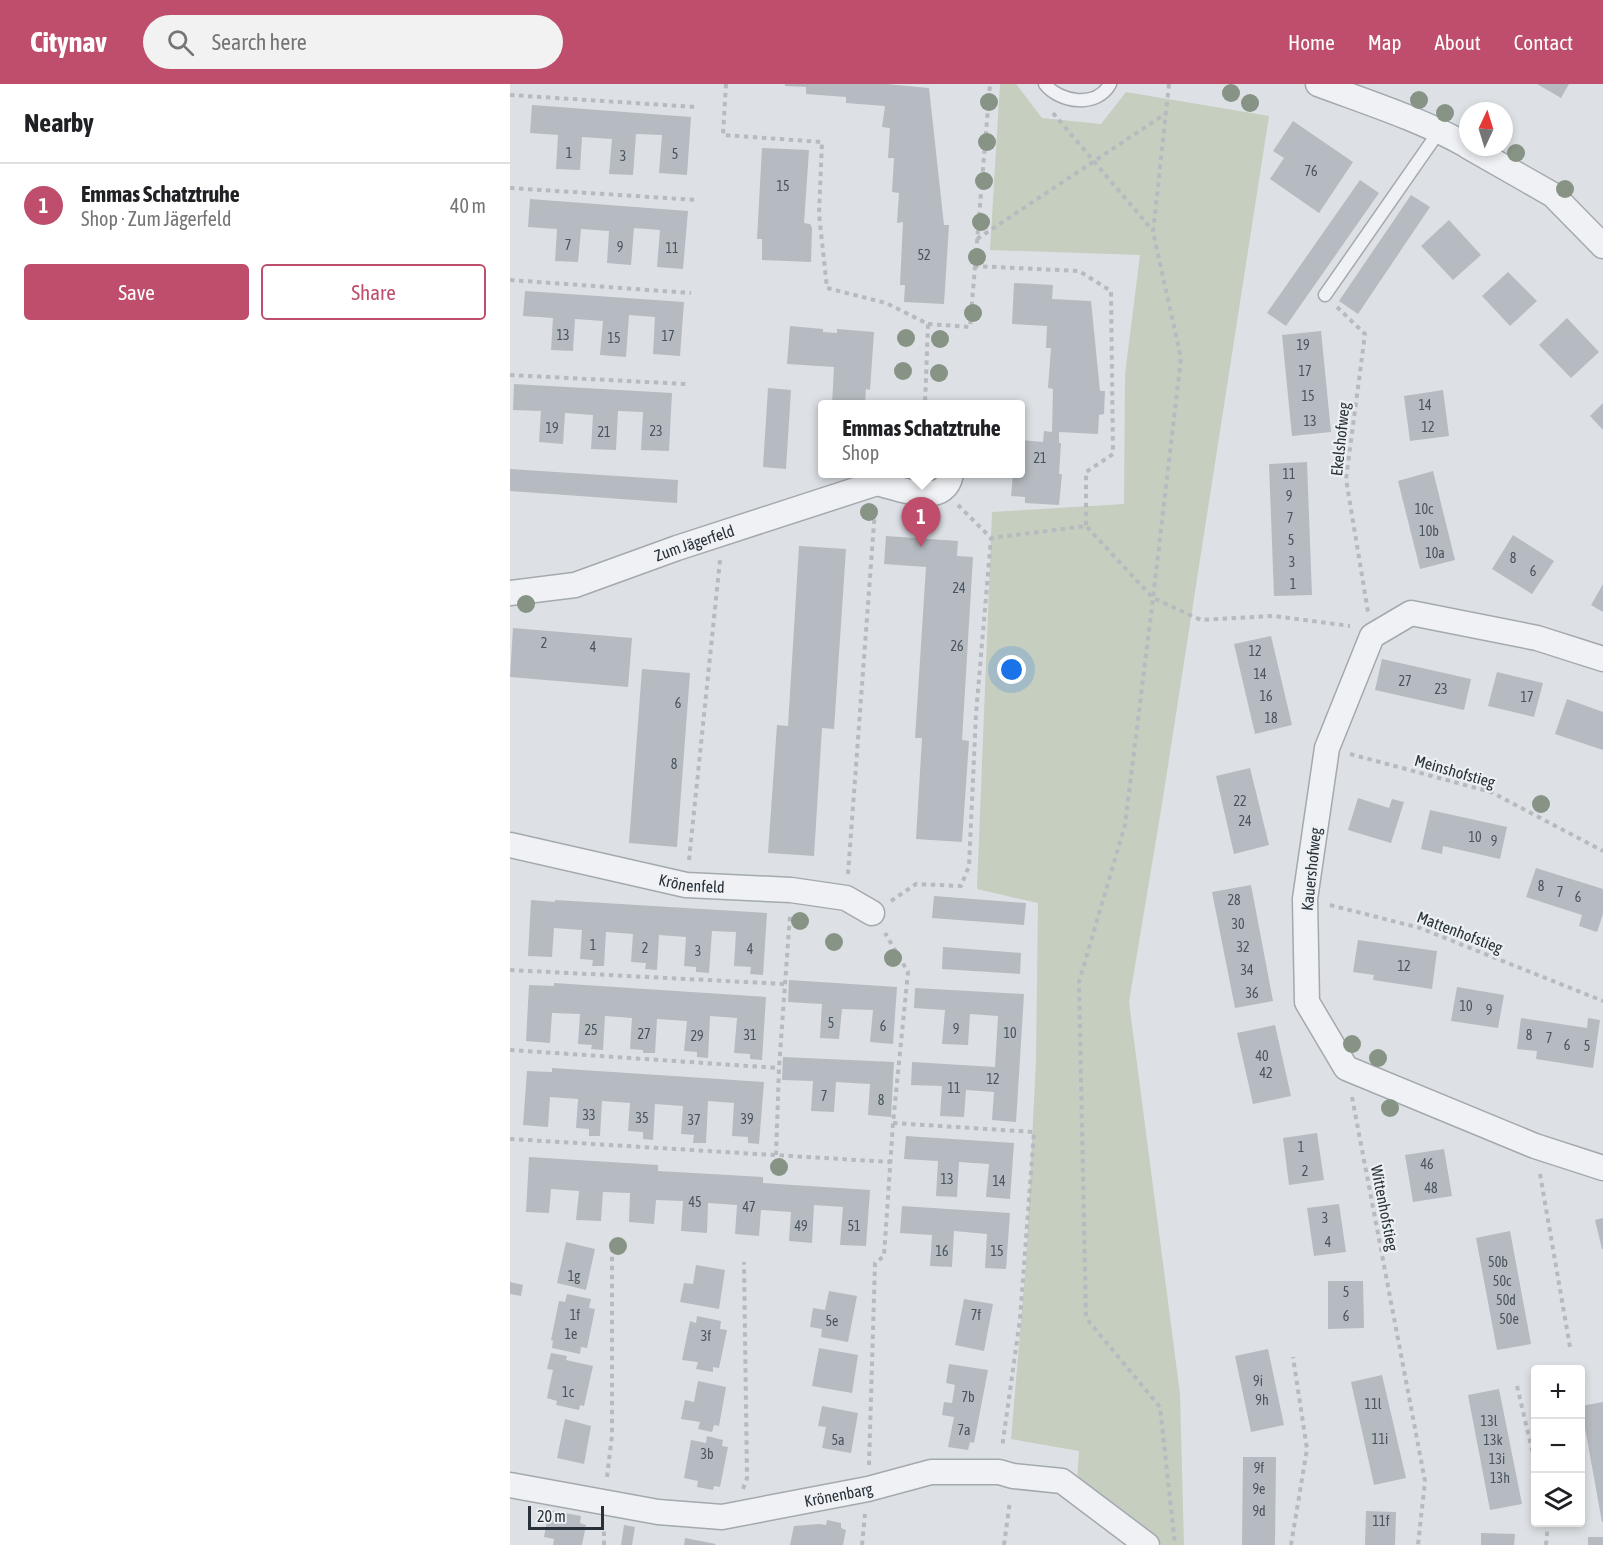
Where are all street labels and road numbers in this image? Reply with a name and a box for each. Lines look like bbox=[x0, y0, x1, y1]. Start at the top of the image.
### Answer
street label: Ekelshofweg bbox=[1327, 401, 1354, 477]
street label: Zum Jägerfeld bbox=[652, 521, 736, 564]
street label: Meinshofstieg bbox=[1412, 751, 1497, 792]
street label: Kauershofweg bbox=[1298, 826, 1325, 912]
street label: Krönenfeld bbox=[657, 870, 725, 896]
street label: Mattenhofstieg bbox=[1414, 907, 1505, 958]
street label: Wittenhofstieg bbox=[1367, 1164, 1402, 1253]
street label: Krönenbarg bbox=[803, 1479, 875, 1510]

